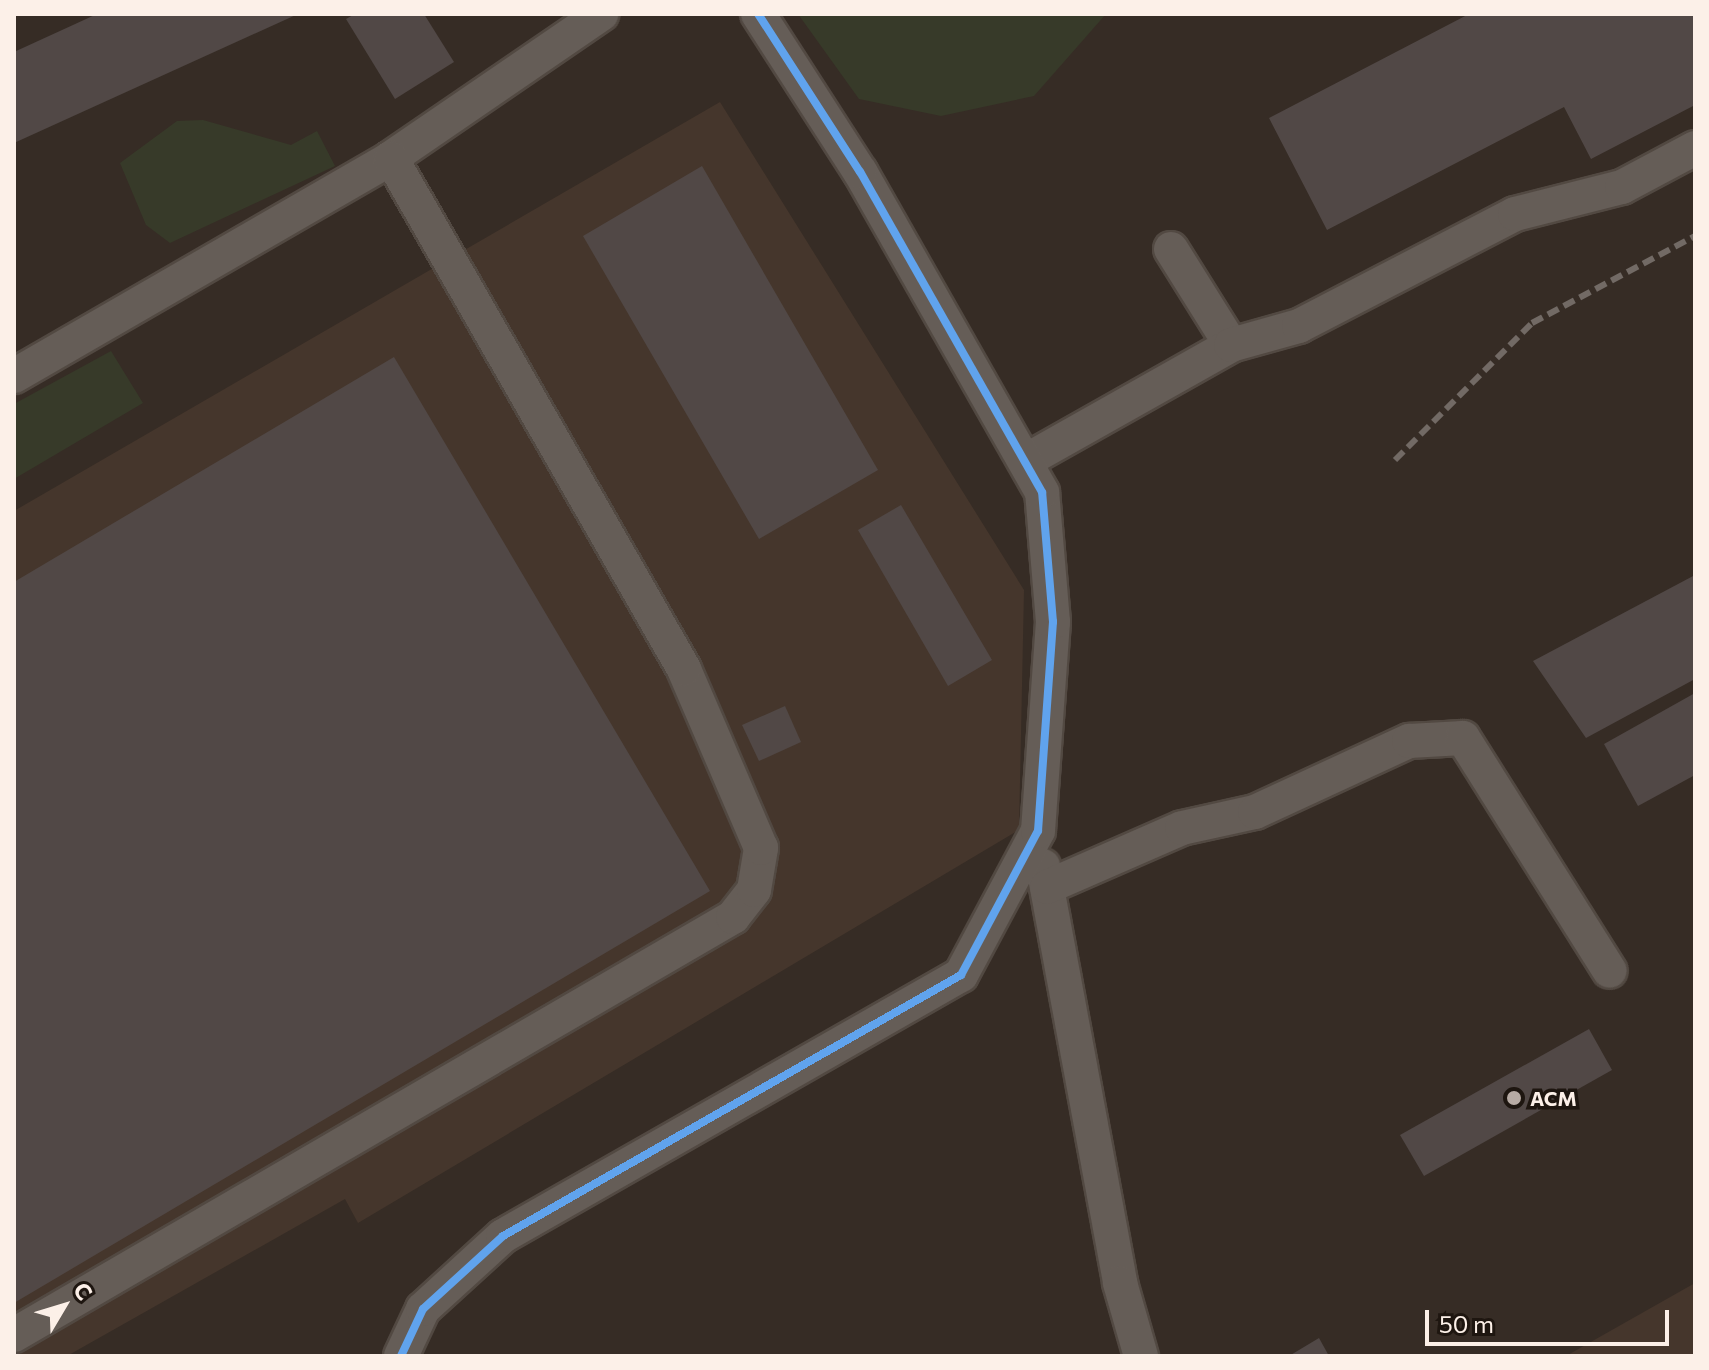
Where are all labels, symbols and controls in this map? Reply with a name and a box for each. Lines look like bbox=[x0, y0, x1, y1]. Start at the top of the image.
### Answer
place label: АСМ bbox=[1530, 1086, 1577, 1110]
marker: АСМ bbox=[1505, 1089, 1523, 1107]
north arrow bbox=[24, 1266, 104, 1346]
text: С bbox=[68, 1277, 99, 1305]
scale bar bbox=[1429, 1294, 1673, 1344]
text: 50 m bbox=[1439, 1309, 1494, 1338]

